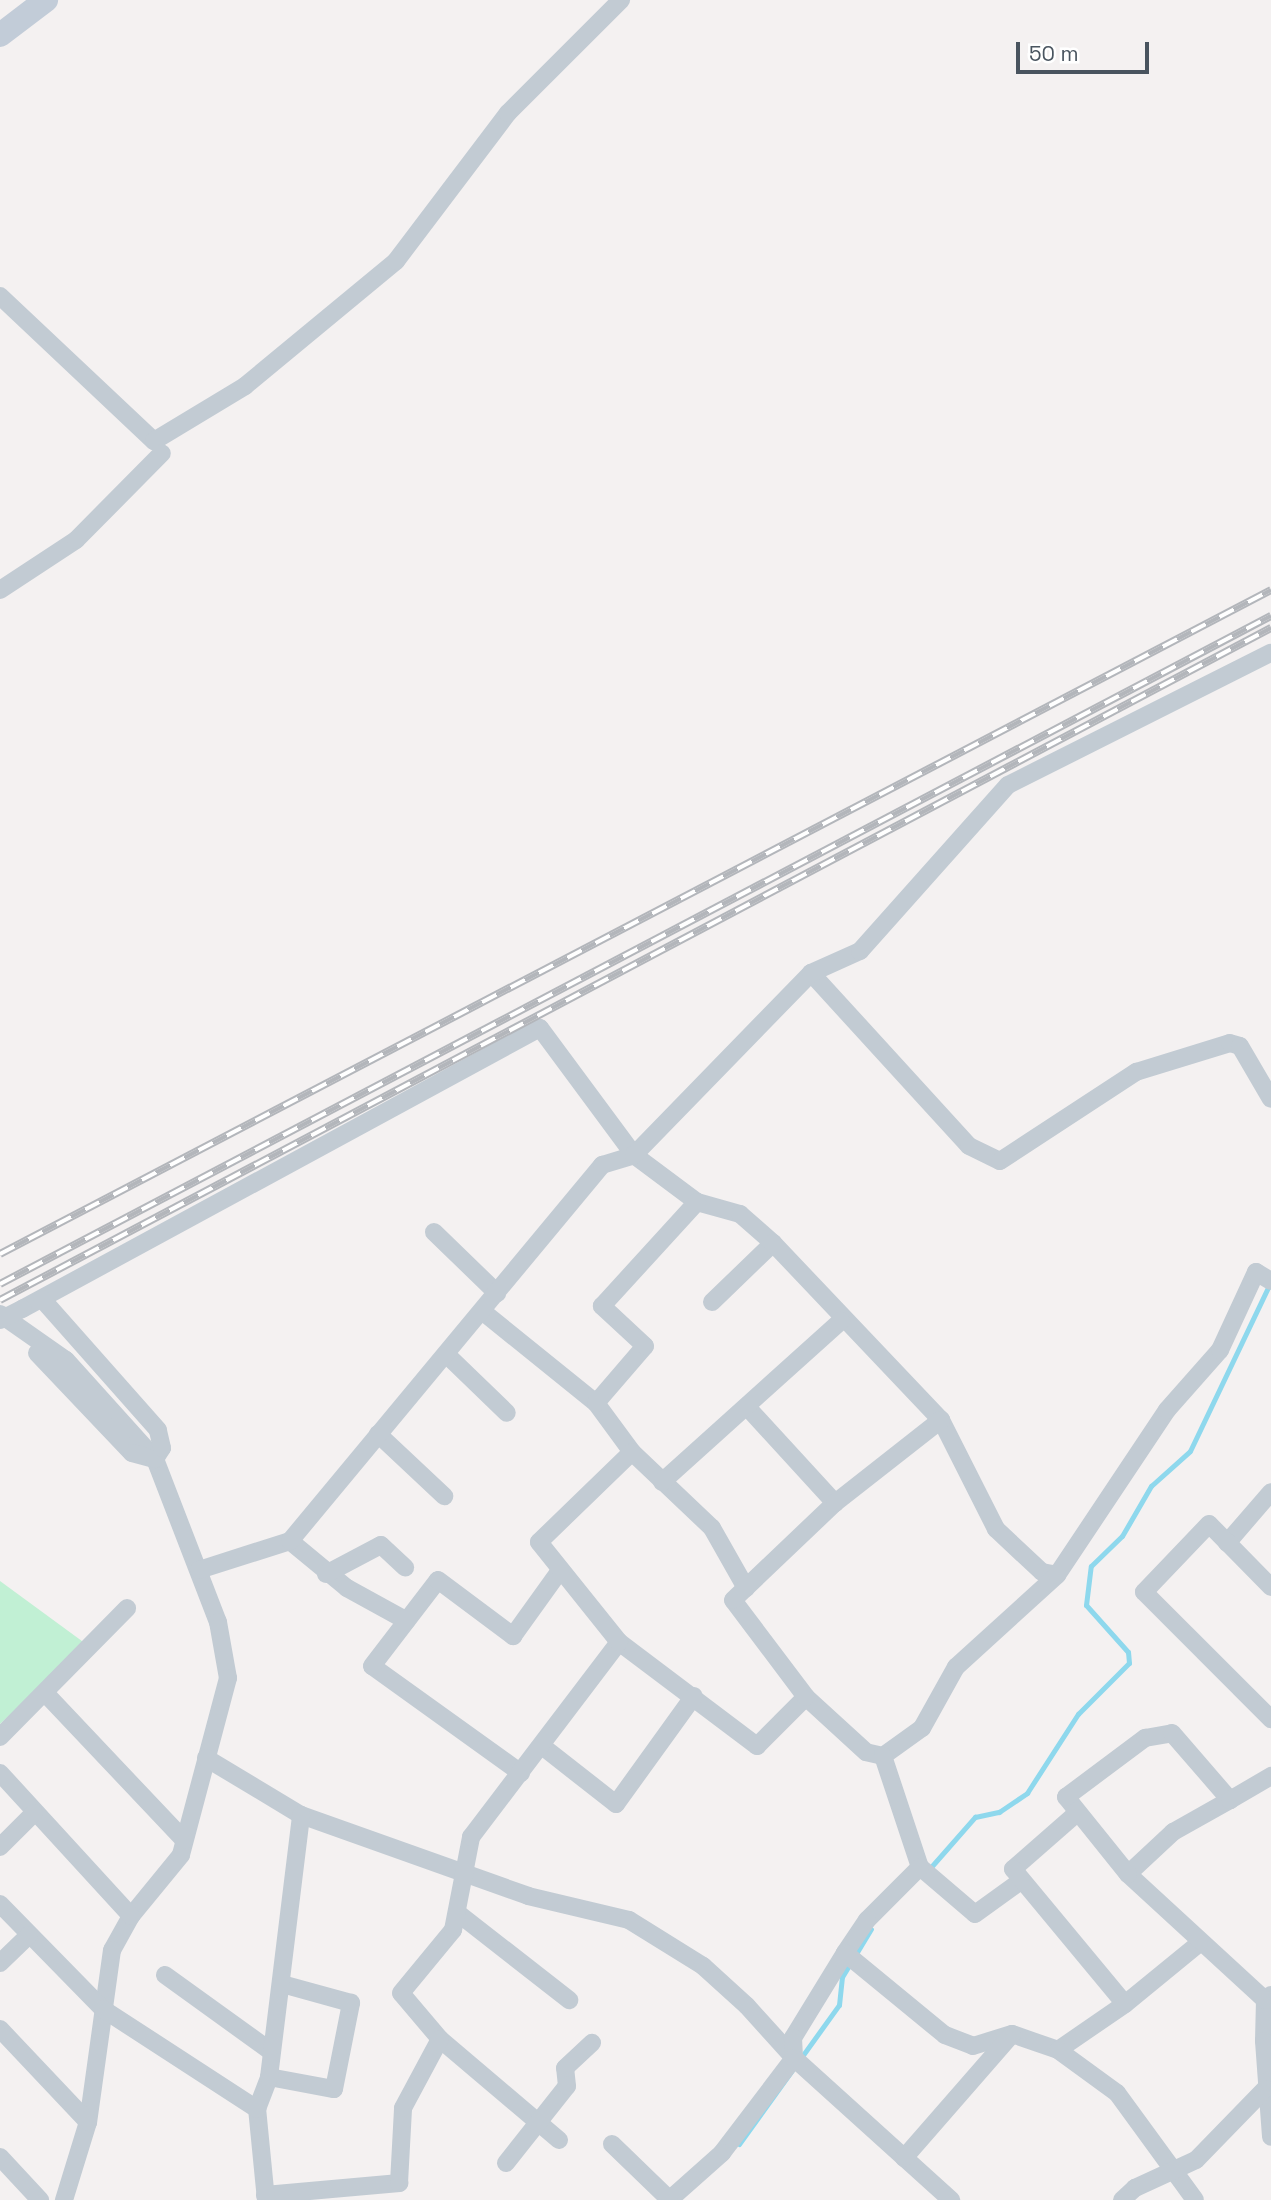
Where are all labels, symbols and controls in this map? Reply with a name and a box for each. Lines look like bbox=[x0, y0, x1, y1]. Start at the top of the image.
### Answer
scale bar bbox=[1019, 28, 1152, 72]
text: 50 m bbox=[1029, 40, 1079, 67]

